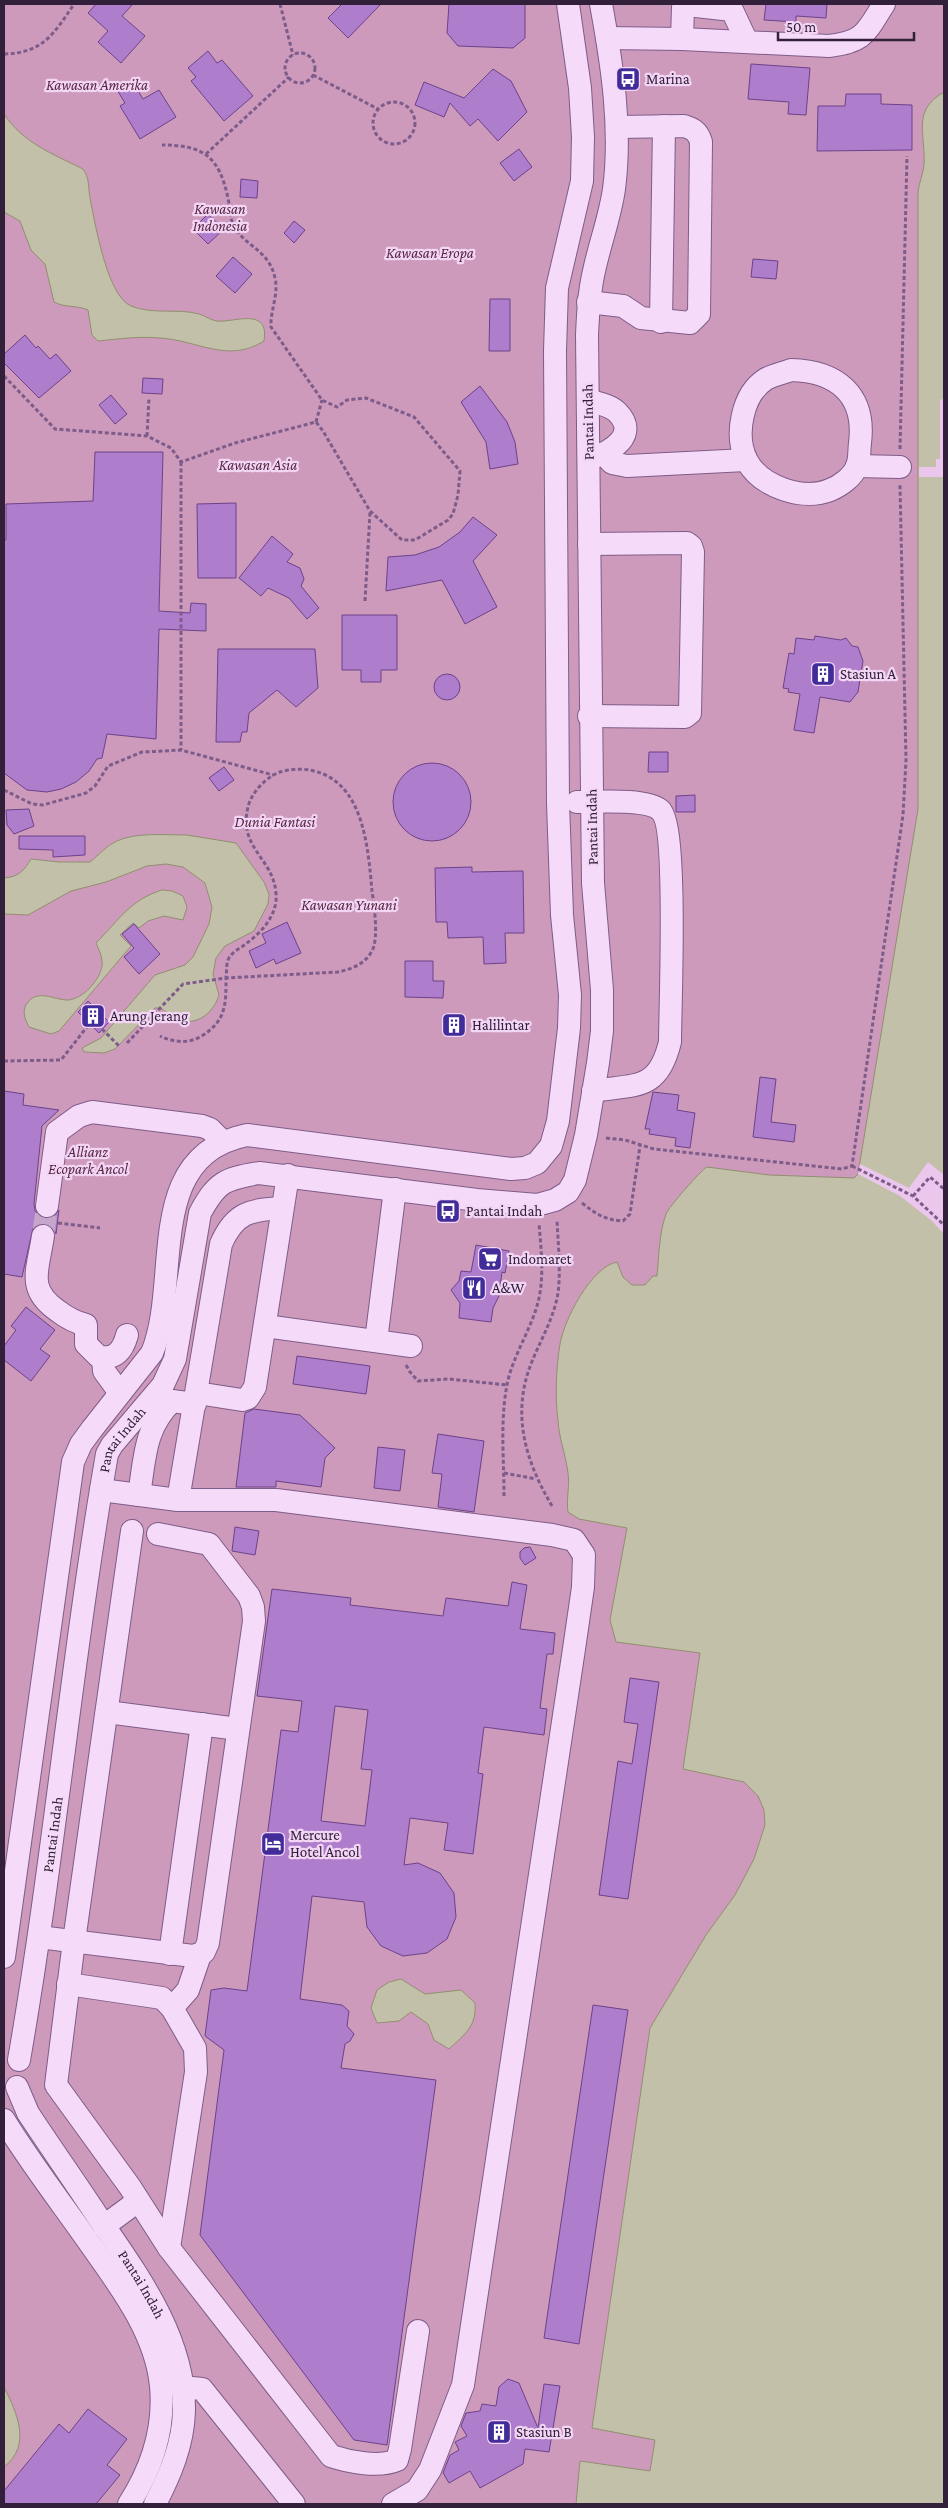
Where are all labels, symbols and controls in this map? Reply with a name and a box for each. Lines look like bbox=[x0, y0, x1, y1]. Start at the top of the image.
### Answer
scale bar bbox=[778, 10, 914, 42]
text: 50 m bbox=[786, 19, 816, 35]
bus stop icon: Marina bbox=[615, 66, 641, 92]
place label: Marina bbox=[646, 71, 690, 87]
park label: Kawasan Amerika bbox=[46, 77, 148, 93]
park label: Kawasan Indonesia bbox=[193, 201, 247, 234]
park label: Kawasan Eropa bbox=[386, 245, 474, 262]
street label: Pantai Indah bbox=[579, 384, 597, 460]
park label: Kawasan Asia bbox=[219, 457, 297, 473]
building icon: Stasiun A bbox=[810, 661, 836, 687]
place label: Stasiun A bbox=[840, 666, 896, 682]
street label: Pantai Indah bbox=[583, 789, 601, 865]
park label: Dunia Fantasi bbox=[235, 814, 316, 830]
park label: Kawasan Yunani bbox=[301, 897, 398, 913]
building icon: Arung Jerang bbox=[80, 1003, 106, 1029]
place label: Arung Jerang bbox=[110, 1008, 188, 1025]
building icon: Halilintar bbox=[441, 1012, 467, 1038]
place label: Halilintar bbox=[472, 1017, 530, 1033]
park label: Allianz Ecopark Ancol bbox=[48, 1144, 128, 1178]
bus stop icon: Pantai Indah bbox=[435, 1198, 461, 1224]
place label: Pantai Indah bbox=[466, 1203, 542, 1219]
supermarket icon: Indomaret bbox=[477, 1246, 503, 1272]
place label: Indomaret bbox=[508, 1251, 573, 1267]
restaurant icon: A&W bbox=[461, 1275, 487, 1301]
place label: A&W bbox=[492, 1280, 525, 1296]
street label: Pantai Indah bbox=[96, 1404, 149, 1474]
street label: Pantai Indah bbox=[40, 1796, 66, 1874]
place label: Mercure Hotel Ancol bbox=[290, 1827, 360, 1860]
hotel icon: Mercure Hotel Ancol bbox=[260, 1831, 286, 1857]
street label: Pantai Indah bbox=[115, 2247, 168, 2321]
building icon: Stasiun B bbox=[486, 2419, 512, 2445]
place label: Stasiun B bbox=[516, 2424, 572, 2440]

